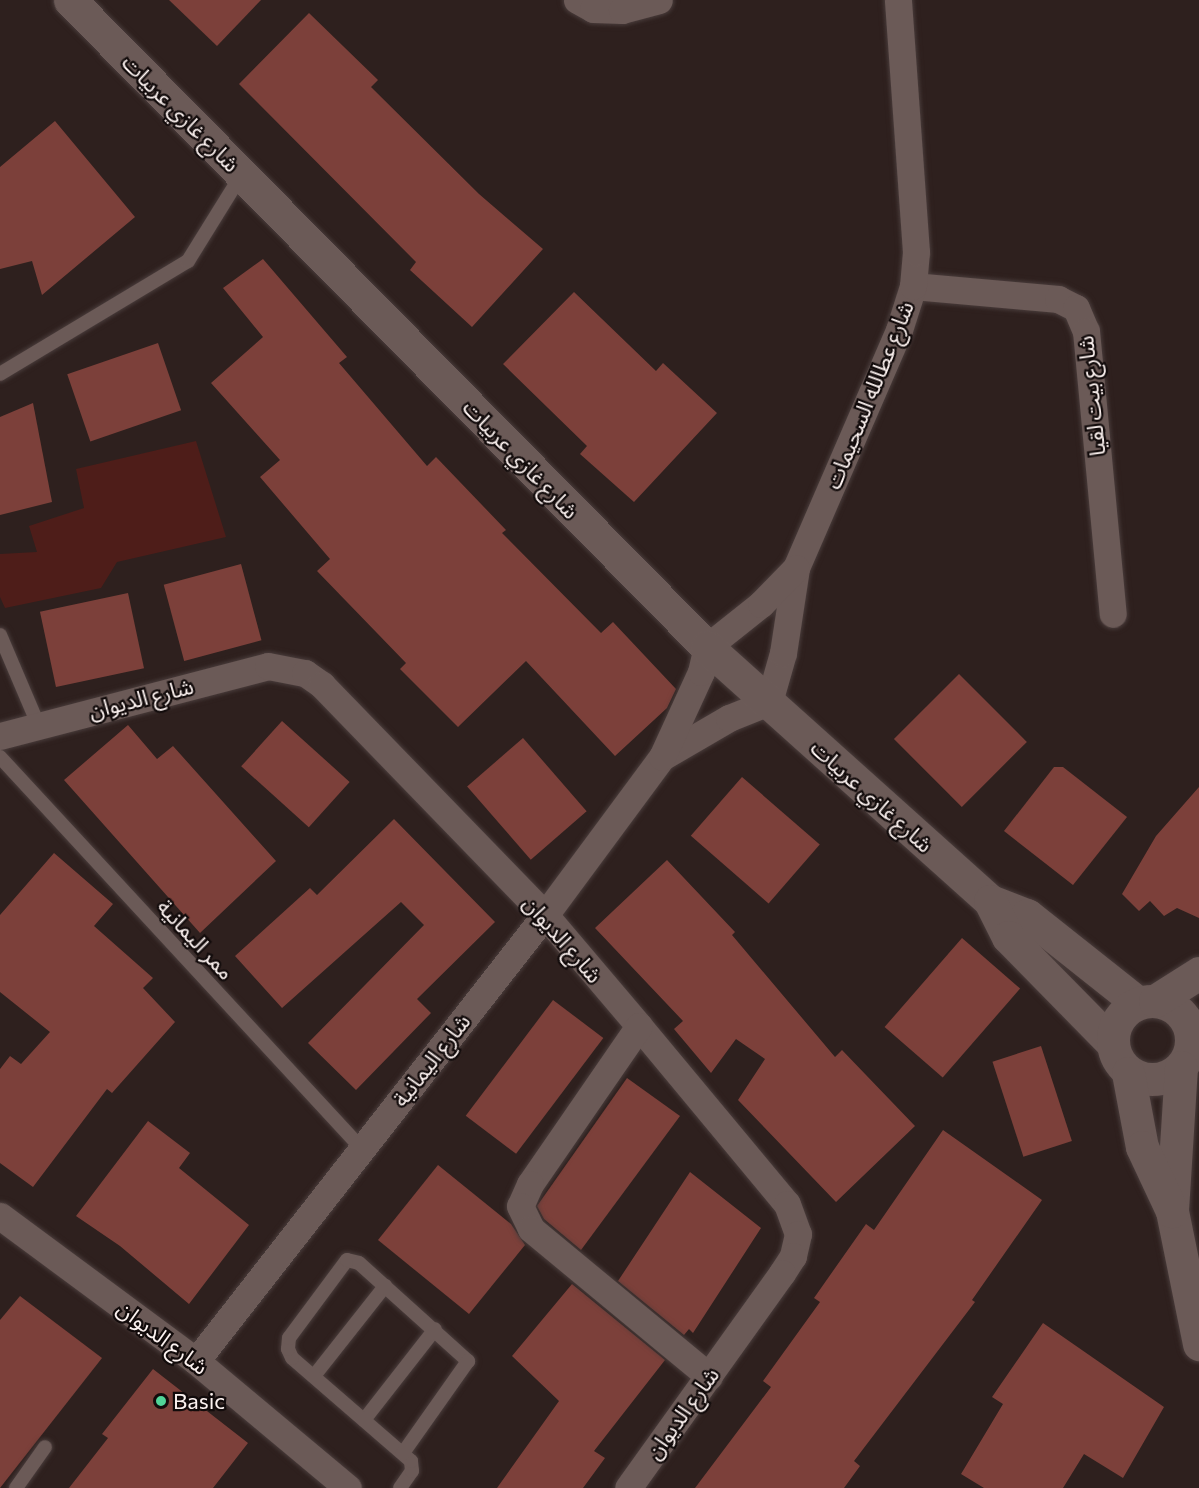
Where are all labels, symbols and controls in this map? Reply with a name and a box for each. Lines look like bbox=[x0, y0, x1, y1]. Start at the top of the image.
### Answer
street label: شارع غازي عربيات bbox=[117, 49, 245, 177]
street label: شارع عطالله السحيمات bbox=[819, 297, 919, 493]
street label: شارع بيت لقيا bbox=[1072, 335, 1110, 457]
street label: شارع غازي عربيات bbox=[458, 394, 584, 524]
street label: شارع الديوان bbox=[86, 672, 196, 724]
street label: شارع غازي عربيات bbox=[806, 734, 938, 858]
street label: شارع الديوان bbox=[518, 890, 608, 988]
street label: ممر اليمانية bbox=[152, 893, 240, 985]
street label: شارع اليمانية bbox=[387, 1008, 475, 1112]
street label: شارع الديوان bbox=[112, 1294, 214, 1380]
street label: شارع الديوان bbox=[640, 1362, 724, 1464]
place label: Basic bbox=[173, 1388, 225, 1414]
marker: Basic bbox=[154, 1394, 168, 1408]

